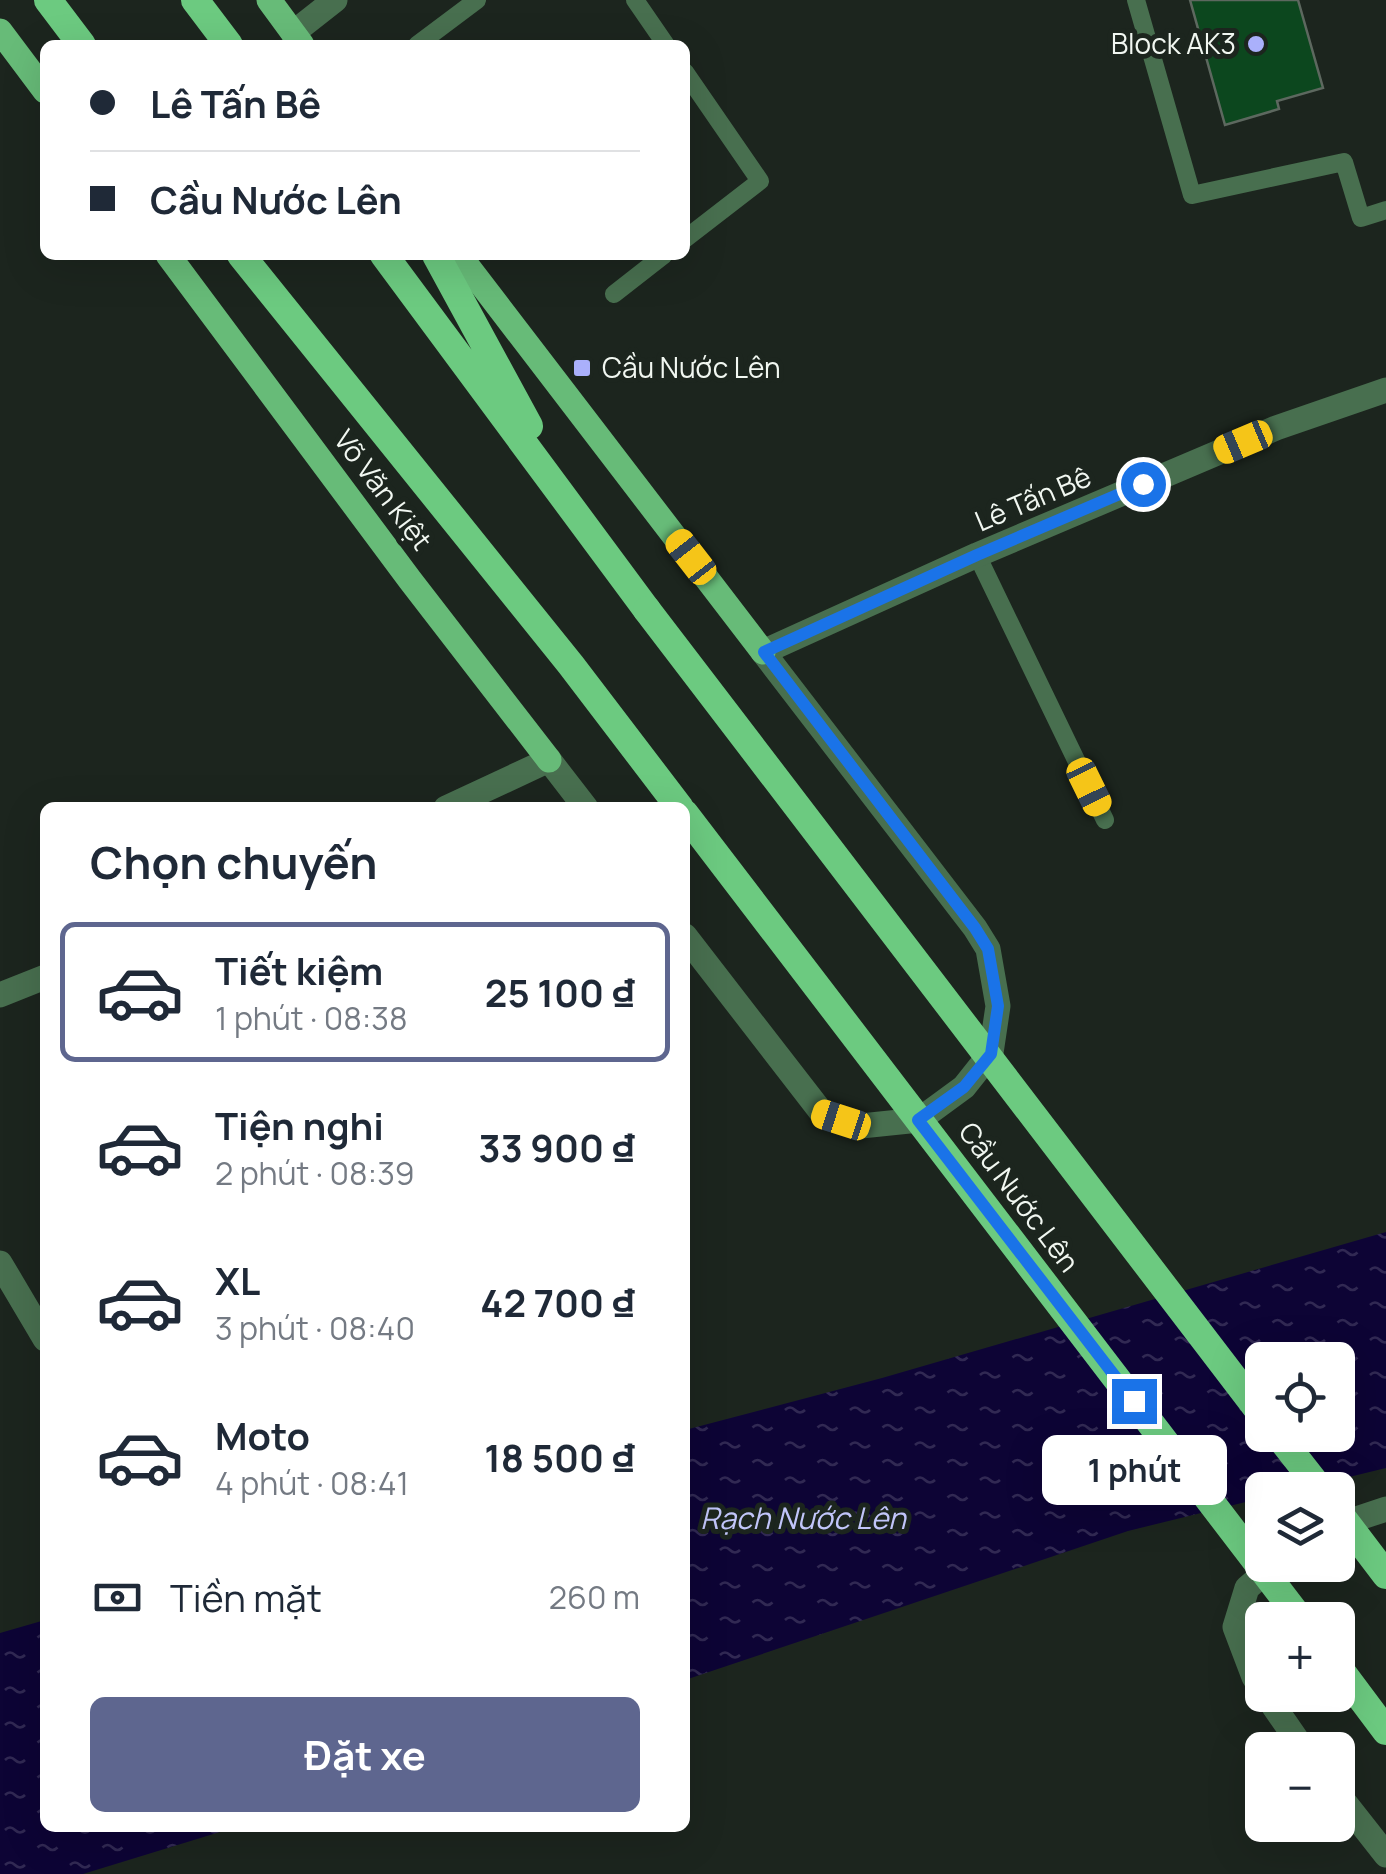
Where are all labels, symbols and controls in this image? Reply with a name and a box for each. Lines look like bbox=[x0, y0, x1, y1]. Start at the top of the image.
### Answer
place label: Block AK3 bbox=[1111, 24, 1236, 62]
marker: Block AK3 bbox=[1245, 33, 1267, 55]
text: Lê Tấn Bê bbox=[150, 77, 321, 129]
text: Cầu Nước Lên bbox=[150, 173, 402, 225]
place label: Cầu Nước Lên bbox=[602, 348, 781, 386]
marker: Cầu Nước Lên bbox=[571, 357, 593, 379]
car bbox=[1210, 416, 1276, 468]
street label: Võ Văn Kiệt bbox=[326, 421, 442, 557]
street label: Lê Tấn Bê bbox=[969, 457, 1096, 539]
route start bbox=[1121, 462, 1166, 507]
car bbox=[661, 524, 721, 590]
car bbox=[1062, 753, 1116, 821]
text: Chọn chuyến bbox=[90, 831, 377, 893]
text: Tiết kiệm bbox=[215, 944, 383, 996]
icon: car bbox=[95, 947, 185, 1037]
text: 25 100 ₫ bbox=[485, 966, 635, 1018]
text: 1 phút · 08:38 bbox=[215, 996, 408, 1040]
car bbox=[808, 1096, 874, 1144]
text: Tiện nghi bbox=[215, 1099, 384, 1151]
icon: car bbox=[95, 1102, 185, 1192]
street label: Cầu Nước Lên bbox=[951, 1114, 1089, 1279]
text: 33 900 ₫ bbox=[479, 1121, 635, 1173]
text: 2 phút · 08:39 bbox=[215, 1151, 415, 1195]
text: XL bbox=[215, 1254, 260, 1306]
icon: car bbox=[95, 1257, 185, 1347]
text: 42 700 ₫ bbox=[480, 1276, 635, 1328]
text: 3 phút · 08:40 bbox=[215, 1306, 415, 1350]
map controls bbox=[1245, 1342, 1355, 1842]
button: locate bbox=[1245, 1342, 1355, 1452]
route end bbox=[1112, 1379, 1157, 1424]
text: Moto bbox=[215, 1409, 310, 1461]
icon: car bbox=[95, 1412, 185, 1502]
text: 18 500 ₫ bbox=[484, 1431, 635, 1483]
callout: 1 phút bbox=[1042, 1436, 1226, 1506]
text: 1 phút bbox=[1087, 1448, 1182, 1492]
text: 4 phút · 08:41 bbox=[215, 1461, 409, 1505]
button: layers bbox=[1245, 1472, 1355, 1582]
water label: Rạch Nước Lên bbox=[700, 1497, 907, 1538]
icon: cash bbox=[90, 1570, 145, 1625]
text: Tiền mặt bbox=[170, 1571, 322, 1623]
text: 260 m bbox=[549, 1575, 640, 1619]
button: + bbox=[1245, 1602, 1355, 1712]
button: Đặt xe bbox=[90, 1697, 640, 1812]
button: − bbox=[1245, 1732, 1355, 1842]

